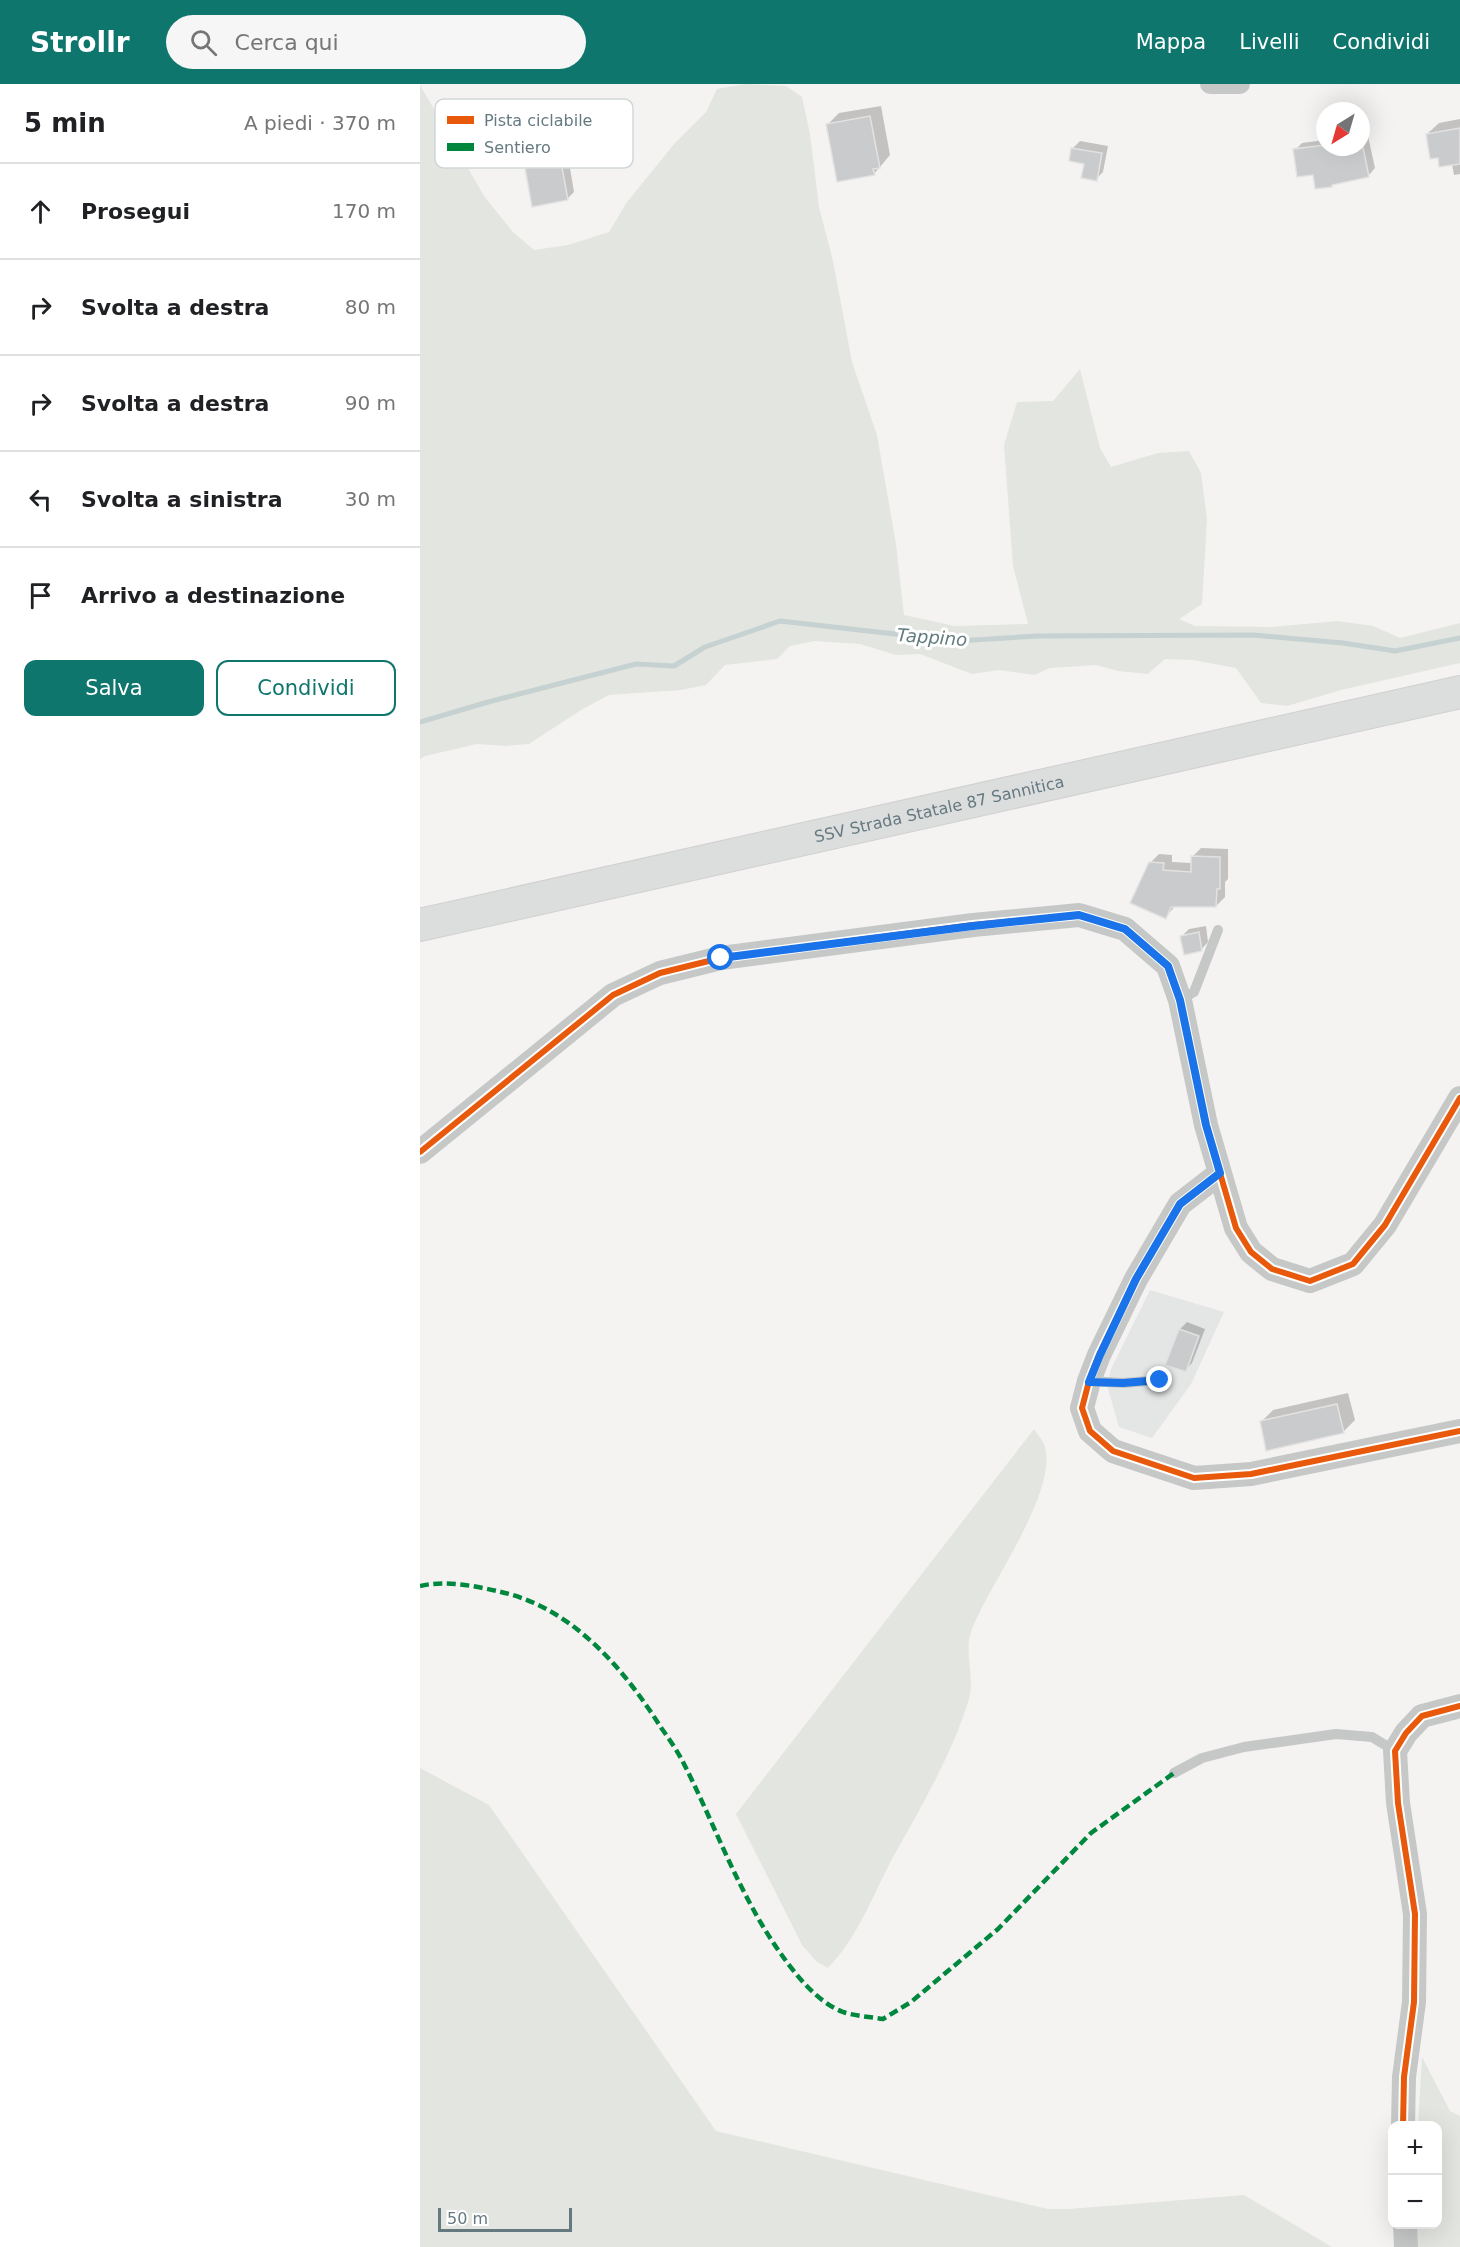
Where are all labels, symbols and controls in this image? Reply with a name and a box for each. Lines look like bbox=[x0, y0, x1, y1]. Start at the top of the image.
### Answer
search box bbox=[166, 15, 586, 69]
text: Strollr bbox=[30, 26, 130, 59]
icon: search bbox=[187, 26, 220, 59]
text: Cerca qui bbox=[235, 30, 339, 55]
text: Mappa bbox=[1136, 30, 1206, 54]
text: Livelli bbox=[1239, 30, 1300, 54]
text: Condividi bbox=[1333, 30, 1430, 54]
legend bbox=[435, 99, 633, 168]
north arrow bbox=[1316, 102, 1370, 156]
text: 5 min bbox=[24, 108, 106, 138]
text: A piedi · 370 m bbox=[244, 111, 396, 135]
text: Pista ciclabile bbox=[484, 111, 592, 130]
text: Sentiero bbox=[484, 138, 551, 157]
icon: ahead bbox=[24, 195, 57, 228]
text: Prosegui bbox=[81, 199, 190, 224]
text: 170 m bbox=[332, 199, 396, 223]
icon: right bbox=[24, 291, 57, 324]
text: Svolta a destra bbox=[81, 295, 269, 320]
text: 80 m bbox=[345, 295, 396, 319]
icon: right bbox=[24, 387, 57, 420]
text: Svolta a destra bbox=[81, 391, 269, 416]
text: 90 m bbox=[345, 391, 396, 415]
icon: left bbox=[24, 483, 57, 516]
text: Svolta a sinistra bbox=[81, 487, 283, 512]
text: 30 m bbox=[345, 487, 396, 511]
icon: arrive bbox=[24, 579, 57, 612]
text: Arrivo a destinazione bbox=[81, 583, 345, 608]
water label: Tappino bbox=[896, 624, 968, 650]
button: Salva bbox=[24, 660, 204, 716]
button: Condividi bbox=[216, 660, 396, 716]
street label: SSV Strada Statale 87 Sannitica bbox=[812, 771, 1066, 846]
route start bbox=[707, 944, 733, 970]
route end bbox=[1146, 1366, 1172, 1392]
map controls bbox=[1388, 2121, 1442, 2229]
button: + bbox=[1388, 2121, 1442, 2175]
button: − bbox=[1388, 2175, 1442, 2229]
scale bar bbox=[438, 2205, 572, 2232]
text: 50 m bbox=[447, 2209, 488, 2228]

